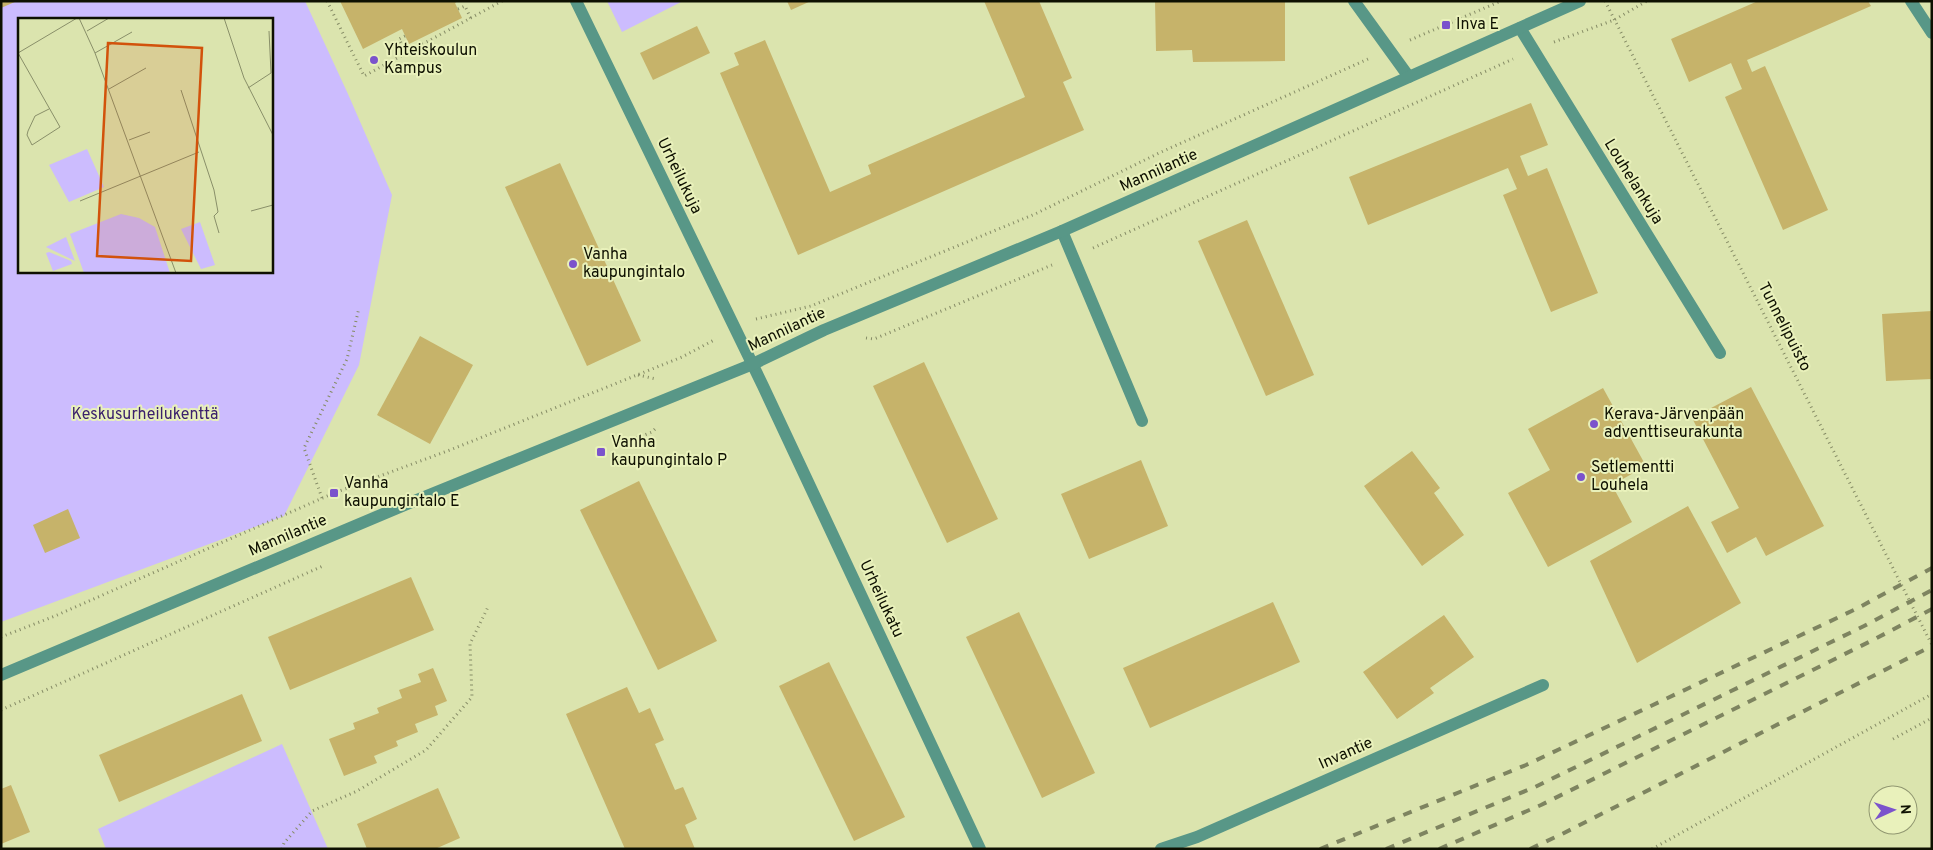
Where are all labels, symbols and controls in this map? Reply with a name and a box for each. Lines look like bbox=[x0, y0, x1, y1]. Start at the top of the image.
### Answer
place label: Inva E bbox=[1456, 15, 1499, 35]
inset map bbox=[18, 18, 272, 272]
marker: Inva E bbox=[1440, 19, 1452, 31]
place label: Yhteiskoulun Kampus bbox=[384, 41, 477, 79]
marker: Yhteiskoulun Kampus bbox=[368, 54, 380, 66]
street label: Urheilukuja bbox=[652, 134, 706, 218]
street label: Louhelankuja bbox=[1599, 136, 1667, 228]
street label: Mannilantie bbox=[1117, 145, 1201, 197]
place label: Vanha kaupungintalo bbox=[583, 245, 685, 283]
marker: Vanha kaupungintalo bbox=[567, 258, 579, 270]
street label: Tunnelipuisto bbox=[1753, 279, 1815, 375]
street label: Mannilantie bbox=[745, 303, 829, 357]
park label: Keskusurheilukenttä bbox=[72, 405, 218, 425]
place label: Kerava-Järvenpään adventtiseurakunta bbox=[1604, 405, 1744, 443]
marker: Kerava-Järvenpään adventtiseurakunta bbox=[1588, 418, 1600, 430]
place label: Vanha kaupungintalo P bbox=[611, 433, 727, 471]
marker: Vanha kaupungintalo P bbox=[595, 446, 607, 458]
place label: Setlementti Louhela bbox=[1591, 458, 1674, 496]
marker: Setlementti Louhela bbox=[1575, 471, 1587, 483]
place label: Vanha kaupungintalo E bbox=[344, 474, 460, 512]
marker: Vanha kaupungintalo E bbox=[328, 487, 340, 499]
street label: Mannilantie bbox=[246, 511, 330, 561]
street label: Urheilukatu bbox=[854, 557, 908, 641]
street label: Invantie bbox=[1316, 733, 1376, 775]
north arrow bbox=[1868, 785, 1918, 835]
text: N bbox=[1896, 804, 1913, 815]

